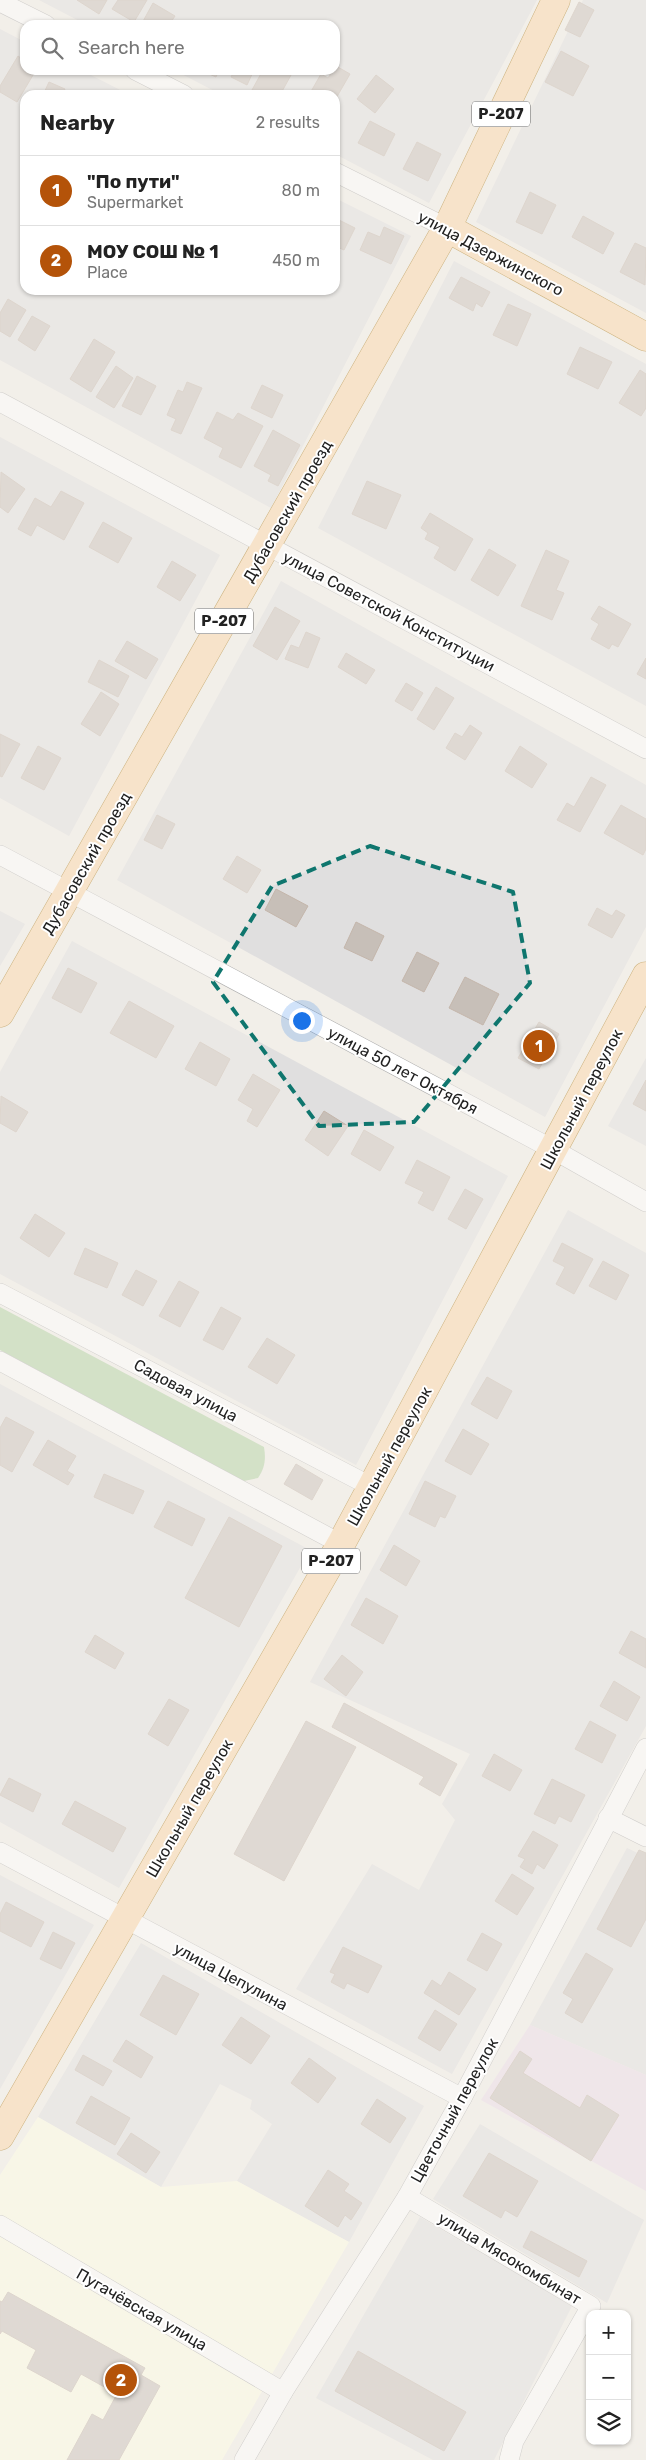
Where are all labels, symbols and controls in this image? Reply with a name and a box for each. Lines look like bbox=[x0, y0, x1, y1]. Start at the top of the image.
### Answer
search box bbox=[20, 20, 340, 75]
icon: search bbox=[38, 34, 66, 62]
text: Search here bbox=[78, 36, 185, 59]
road number: Р-207 bbox=[472, 102, 530, 126]
text: Nearby bbox=[40, 110, 115, 135]
text: 2 results bbox=[256, 113, 320, 132]
text: "По пути" bbox=[87, 170, 180, 193]
text: 1 bbox=[52, 181, 60, 200]
text: 80 m bbox=[282, 181, 320, 200]
text: Supermarket bbox=[87, 193, 183, 212]
street label: улица Дзержинского bbox=[415, 207, 567, 300]
text: МОУ СОШ № 1 bbox=[87, 240, 219, 263]
text: 2 bbox=[51, 251, 61, 270]
text: 450 m bbox=[272, 251, 320, 270]
text: Place bbox=[87, 263, 128, 282]
street label: Дубасовский проезд bbox=[239, 436, 336, 586]
street label: улица Советской Конституции bbox=[279, 547, 498, 676]
road number: Р-207 bbox=[195, 608, 253, 634]
street label: Дубасовский проезд bbox=[38, 788, 135, 938]
your location bbox=[289, 1008, 315, 1034]
street label: улица 50 лет Октября bbox=[324, 1023, 481, 1118]
street label: Школьный переулок bbox=[536, 1025, 627, 1173]
pin: 1 bbox=[523, 1027, 555, 1065]
street label: Садовая улица bbox=[131, 1355, 241, 1426]
street label: Школьный переулок bbox=[343, 1383, 436, 1529]
road number: Р-207 bbox=[302, 1548, 360, 1574]
street label: Школьный переулок bbox=[142, 1735, 237, 1881]
street label: улица Цепулина bbox=[171, 1938, 291, 2014]
street label: Цветочный переулок bbox=[407, 2034, 502, 2186]
street label: улица Мясокомбинат bbox=[435, 2208, 585, 2309]
street label: Пугачёвская улица bbox=[73, 2264, 210, 2355]
map controls bbox=[586, 2310, 631, 2445]
button: + bbox=[586, 2310, 631, 2355]
button: − bbox=[586, 2355, 631, 2400]
pin: 2 bbox=[105, 2361, 137, 2399]
button: layers bbox=[586, 2400, 631, 2445]

